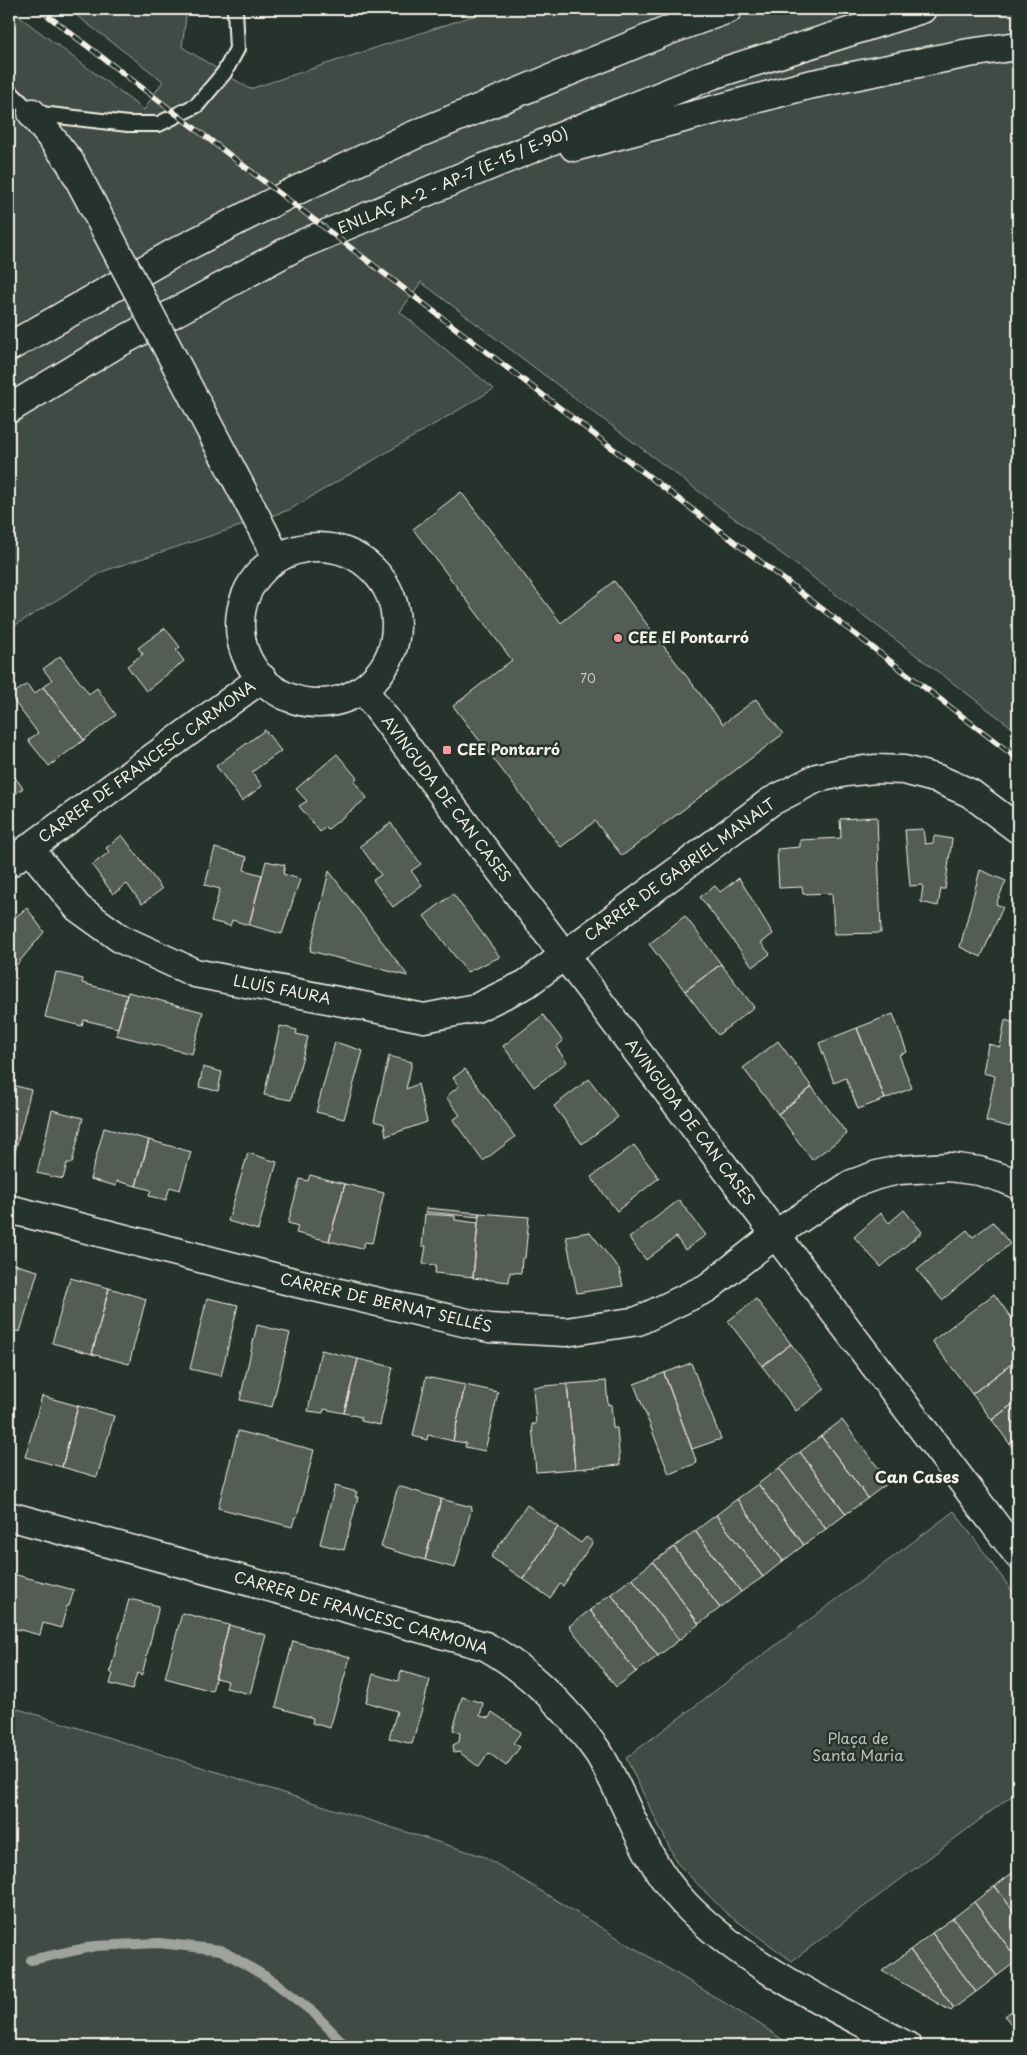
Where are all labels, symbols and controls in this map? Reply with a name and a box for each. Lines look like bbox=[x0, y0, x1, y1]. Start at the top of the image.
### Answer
street label: ENLLAÇ A-2 - AP-7 (E-15 / E-90) bbox=[333, 120, 571, 239]
place label: CEE El Pontarró bbox=[628, 625, 749, 648]
marker: CEE El Pontarró bbox=[612, 632, 624, 644]
house number: 70 bbox=[580, 669, 596, 687]
street label: CARRER DE FRANCESC CARMONA bbox=[33, 674, 260, 848]
street label: AVINGUDA DE CAN CASES bbox=[377, 710, 518, 886]
place label: CEE Pontarró bbox=[457, 737, 560, 760]
marker: CEE Pontarró bbox=[441, 744, 453, 756]
street label: CARRER DE GABRIEL MANALT bbox=[579, 791, 780, 946]
street label: LLUÍS FAURA bbox=[232, 968, 333, 1009]
street label: AVINGUDA DE CAN CASES bbox=[621, 1033, 762, 1209]
street label: CARRER DE BERNAT SELLÉS bbox=[278, 1266, 494, 1337]
district label: Can Cases bbox=[875, 1464, 959, 1488]
street label: CARRER DE FRANCESC CARMONA bbox=[232, 1564, 491, 1659]
park label: Plaça de Santa Maria bbox=[812, 1726, 904, 1766]

